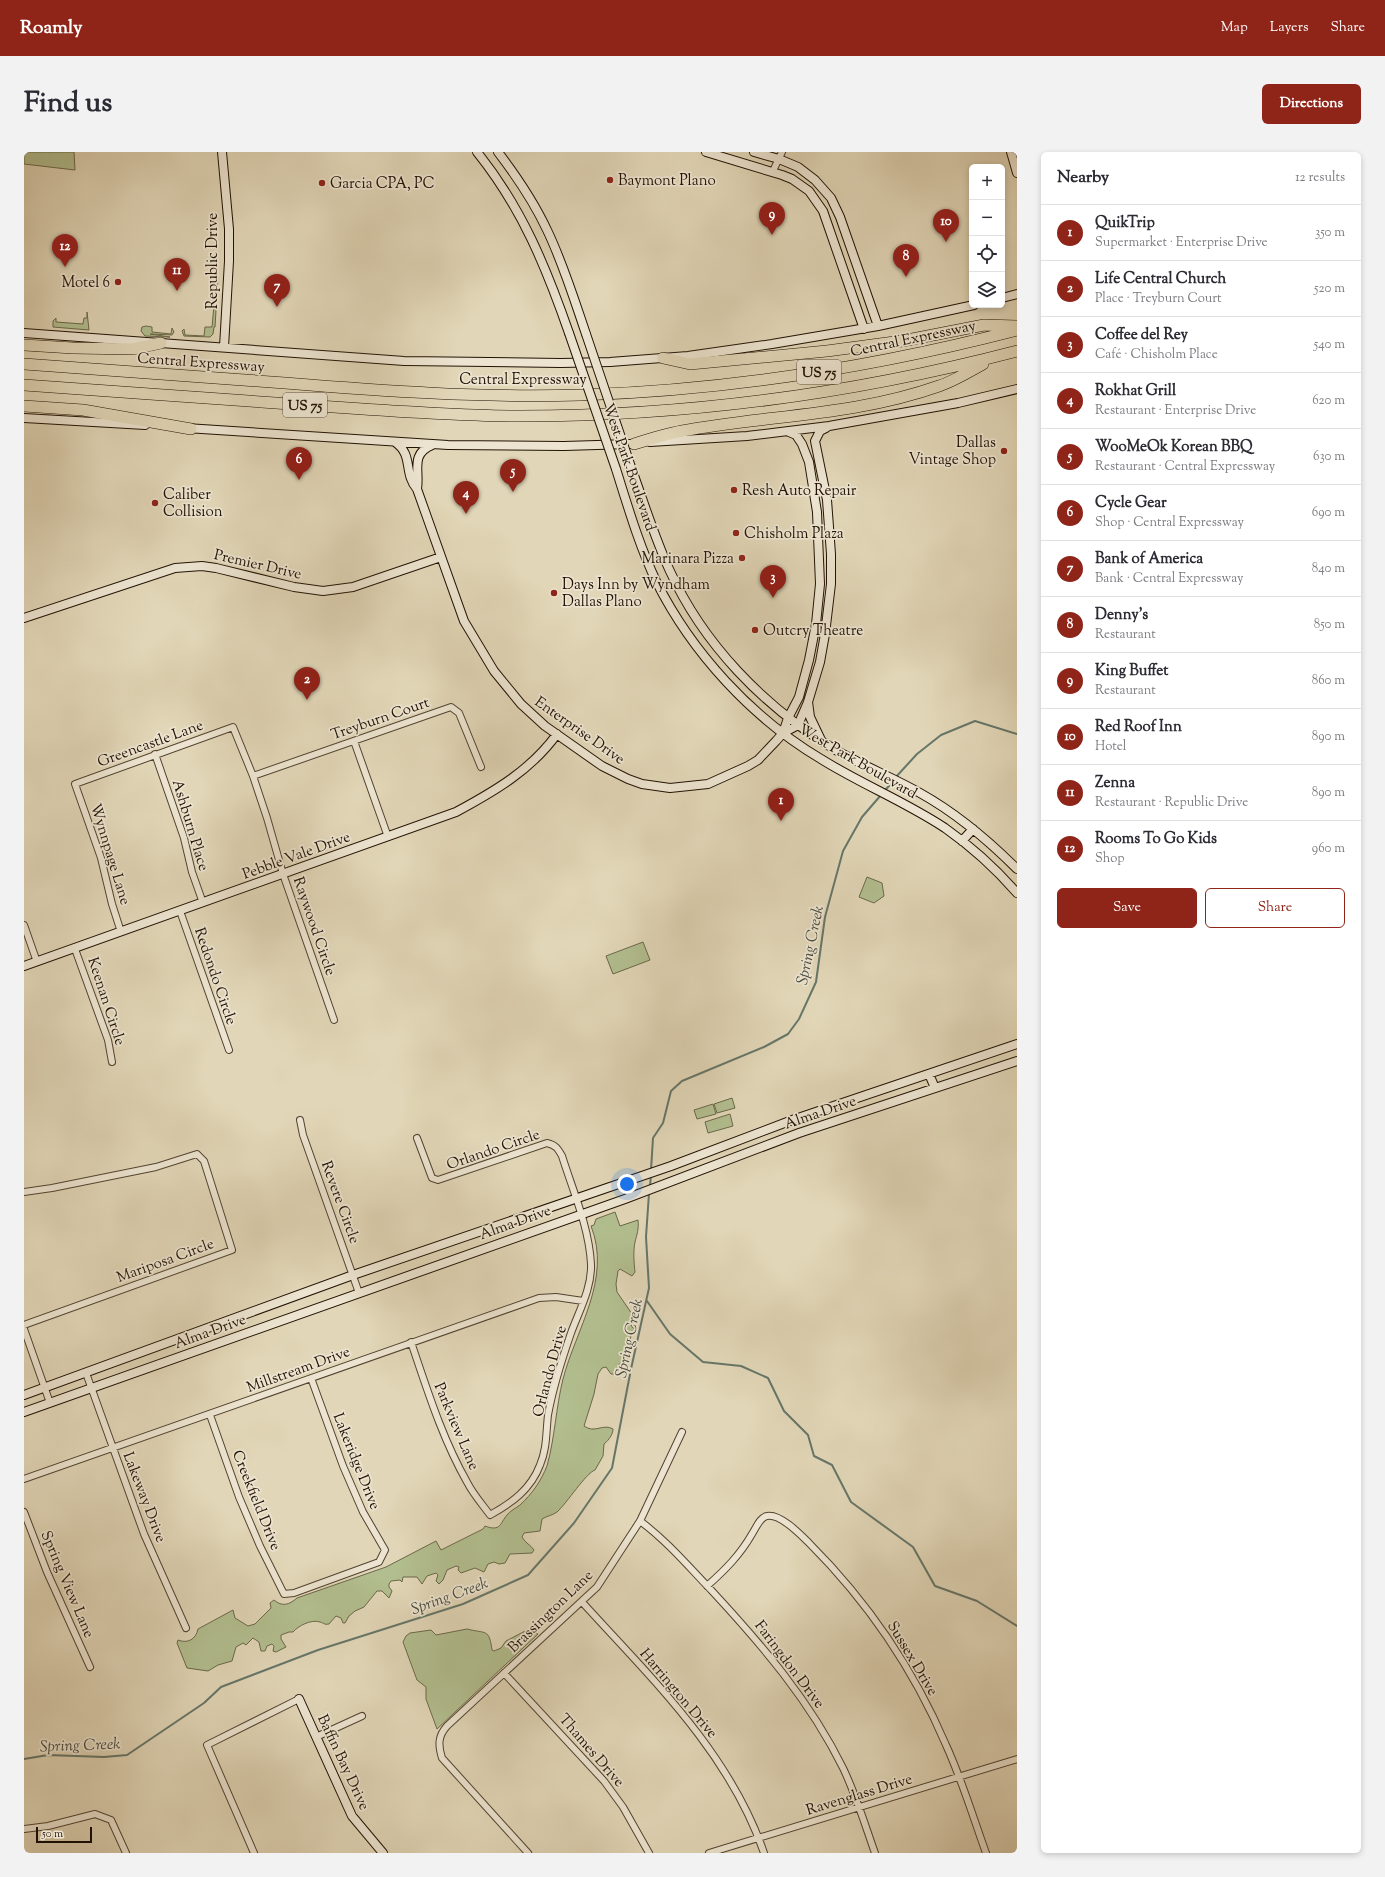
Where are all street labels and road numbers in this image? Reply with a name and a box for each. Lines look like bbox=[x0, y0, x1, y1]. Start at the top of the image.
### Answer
street label: Republic Drive bbox=[203, 213, 224, 309]
street label: Central Expressway bbox=[849, 316, 978, 363]
street label: Central Expressway bbox=[136, 349, 266, 378]
road number: US 75 bbox=[797, 360, 841, 384]
street label: Central Expressway bbox=[459, 370, 587, 391]
road number: US 75 bbox=[283, 393, 327, 417]
street label: West Park Boulevard bbox=[597, 401, 660, 535]
street label: Premier Drive bbox=[212, 545, 304, 586]
street label: Enterprise Drive bbox=[530, 692, 629, 770]
street label: Treyburn Court bbox=[328, 693, 432, 746]
street label: Greencastle Lane bbox=[95, 716, 206, 773]
street label: West Park Boulevard bbox=[794, 720, 921, 805]
street label: Ashburn Place bbox=[166, 777, 213, 874]
street label: Wynnpage Lane bbox=[84, 801, 135, 908]
street label: Pebble Vale Drive bbox=[240, 827, 353, 886]
street label: Raywood Circle bbox=[287, 874, 340, 979]
street label: Redondo Circle bbox=[188, 925, 241, 1028]
street label: Keenan Circle bbox=[81, 955, 130, 1048]
street label: Alma Drive bbox=[782, 1091, 859, 1136]
street label: Orlando Circle bbox=[444, 1125, 543, 1176]
street label: Revere Circle bbox=[315, 1158, 364, 1247]
street label: Alma Drive bbox=[477, 1201, 554, 1246]
street label: Mariposa Circle bbox=[114, 1234, 217, 1289]
street label: Alma Drive bbox=[172, 1310, 249, 1355]
street label: Orlando Drive bbox=[528, 1323, 573, 1419]
street label: Millstream Drive bbox=[244, 1342, 353, 1399]
street label: Parkview Lane bbox=[428, 1380, 484, 1474]
street label: Lakeridge Drive bbox=[327, 1410, 385, 1513]
street label: Creekfield Drive bbox=[226, 1447, 285, 1554]
street label: Lakeway Drive bbox=[117, 1449, 170, 1546]
street label: Spring View Lane bbox=[35, 1528, 99, 1641]
street label: Brassington Lane bbox=[504, 1566, 598, 1658]
street label: Faringdon Drive bbox=[749, 1617, 829, 1713]
street label: Sussex Drive bbox=[881, 1617, 942, 1700]
street label: Harrington Drive bbox=[634, 1644, 722, 1743]
street label: Thames Drive bbox=[553, 1710, 629, 1792]
street label: Baffin Bay Drive bbox=[311, 1711, 374, 1814]
street label: Ravenglass Drive bbox=[804, 1769, 915, 1822]

